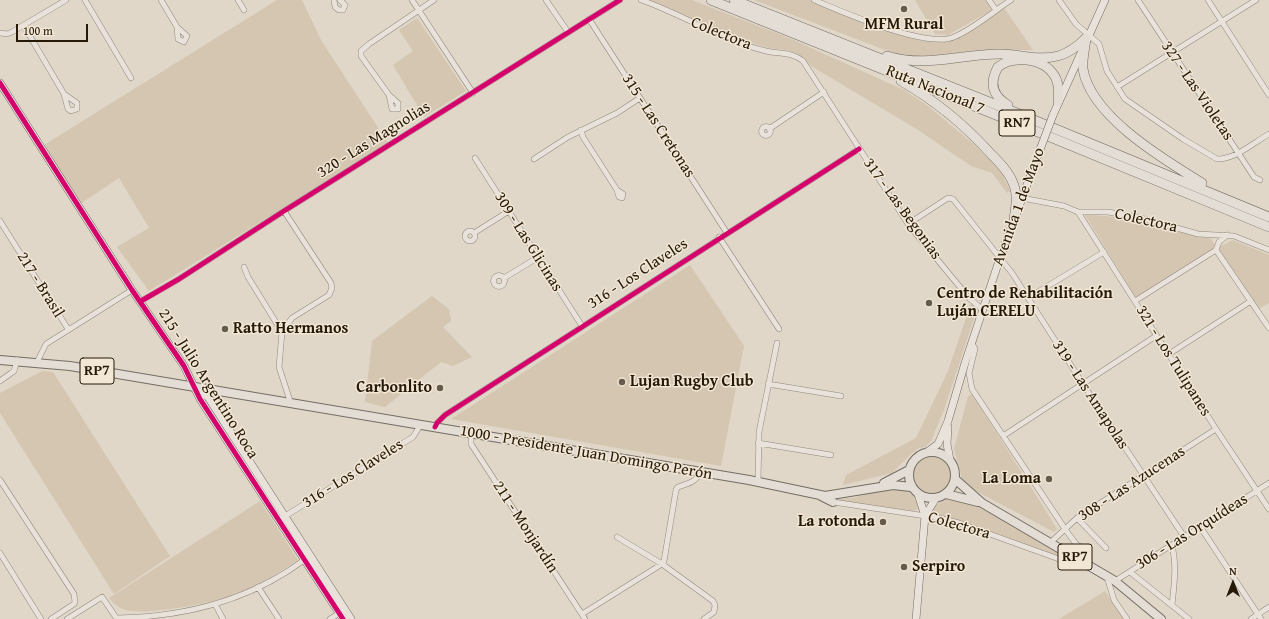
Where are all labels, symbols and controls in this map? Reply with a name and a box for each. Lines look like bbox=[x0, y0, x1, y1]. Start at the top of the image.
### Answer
marker: MFM Rural bbox=[899, 4, 909, 14]
street label: Colectora bbox=[688, 13, 754, 55]
place label: MFM Rural bbox=[865, 15, 943, 35]
scale bar bbox=[18, 16, 90, 42]
text: 100 m bbox=[23, 22, 53, 39]
street label: 327 - Las Violetas bbox=[1157, 38, 1237, 144]
street label: Ruta Nacional 7 bbox=[883, 61, 987, 119]
street label: 315 - Las Cretonas bbox=[617, 70, 699, 182]
street label: 320 - Las Magnolias bbox=[314, 98, 434, 182]
road number: RN7 bbox=[999, 110, 1035, 136]
street label: Avenida 1 de Mayo bbox=[989, 145, 1049, 269]
street label: 317 - Las Begonias bbox=[859, 154, 945, 264]
street label: 309 - Las Glicinas bbox=[490, 189, 566, 295]
street label: Colectora bbox=[1113, 204, 1179, 238]
street label: 316 - Los Claveles bbox=[584, 235, 692, 313]
street label: 217 - Brasil bbox=[12, 249, 68, 321]
place label: Centro de Rehabilitación Luján CERELU bbox=[937, 284, 1113, 322]
marker: Centro de Rehabilitación Luján CERELU bbox=[924, 298, 934, 308]
street label: 321 - Los Tulipanes bbox=[1131, 302, 1215, 420]
street label: 215 - Julio Argentino Roca bbox=[154, 305, 262, 463]
place label: Ratto Hermanos bbox=[233, 319, 348, 339]
marker: Ratto Hermanos bbox=[220, 324, 230, 334]
street label: 319 - Las Amapolas bbox=[1048, 337, 1132, 453]
road number: RP7 bbox=[80, 358, 114, 384]
place label: Lujan Rugby Club bbox=[630, 372, 753, 392]
marker: Lujan Rugby Club bbox=[617, 377, 627, 387]
place label: Carbonlito bbox=[356, 378, 432, 398]
marker: Carbonlito bbox=[435, 383, 445, 393]
street label: 1000 - Presidente Juan Domingo Perón bbox=[458, 421, 714, 485]
street label: 316 - Los Claveles bbox=[299, 435, 407, 513]
street label: 308 - Las Azucenas bbox=[1075, 442, 1189, 526]
place label: La Loma bbox=[982, 469, 1041, 489]
marker: La Loma bbox=[1044, 474, 1054, 484]
street label: 211 - Monjardín bbox=[488, 477, 562, 577]
street label: 306 - Las Orquídeas bbox=[1132, 490, 1252, 574]
street label: Colectora bbox=[926, 508, 992, 544]
place label: La rotonda bbox=[798, 512, 875, 532]
marker: La rotonda bbox=[878, 517, 888, 527]
road number: RP7 bbox=[1058, 544, 1092, 570]
place label: Serpiro bbox=[912, 557, 965, 577]
marker: Serpiro bbox=[899, 562, 909, 572]
north arrow bbox=[1213, 563, 1253, 603]
text: N bbox=[1229, 563, 1237, 579]

